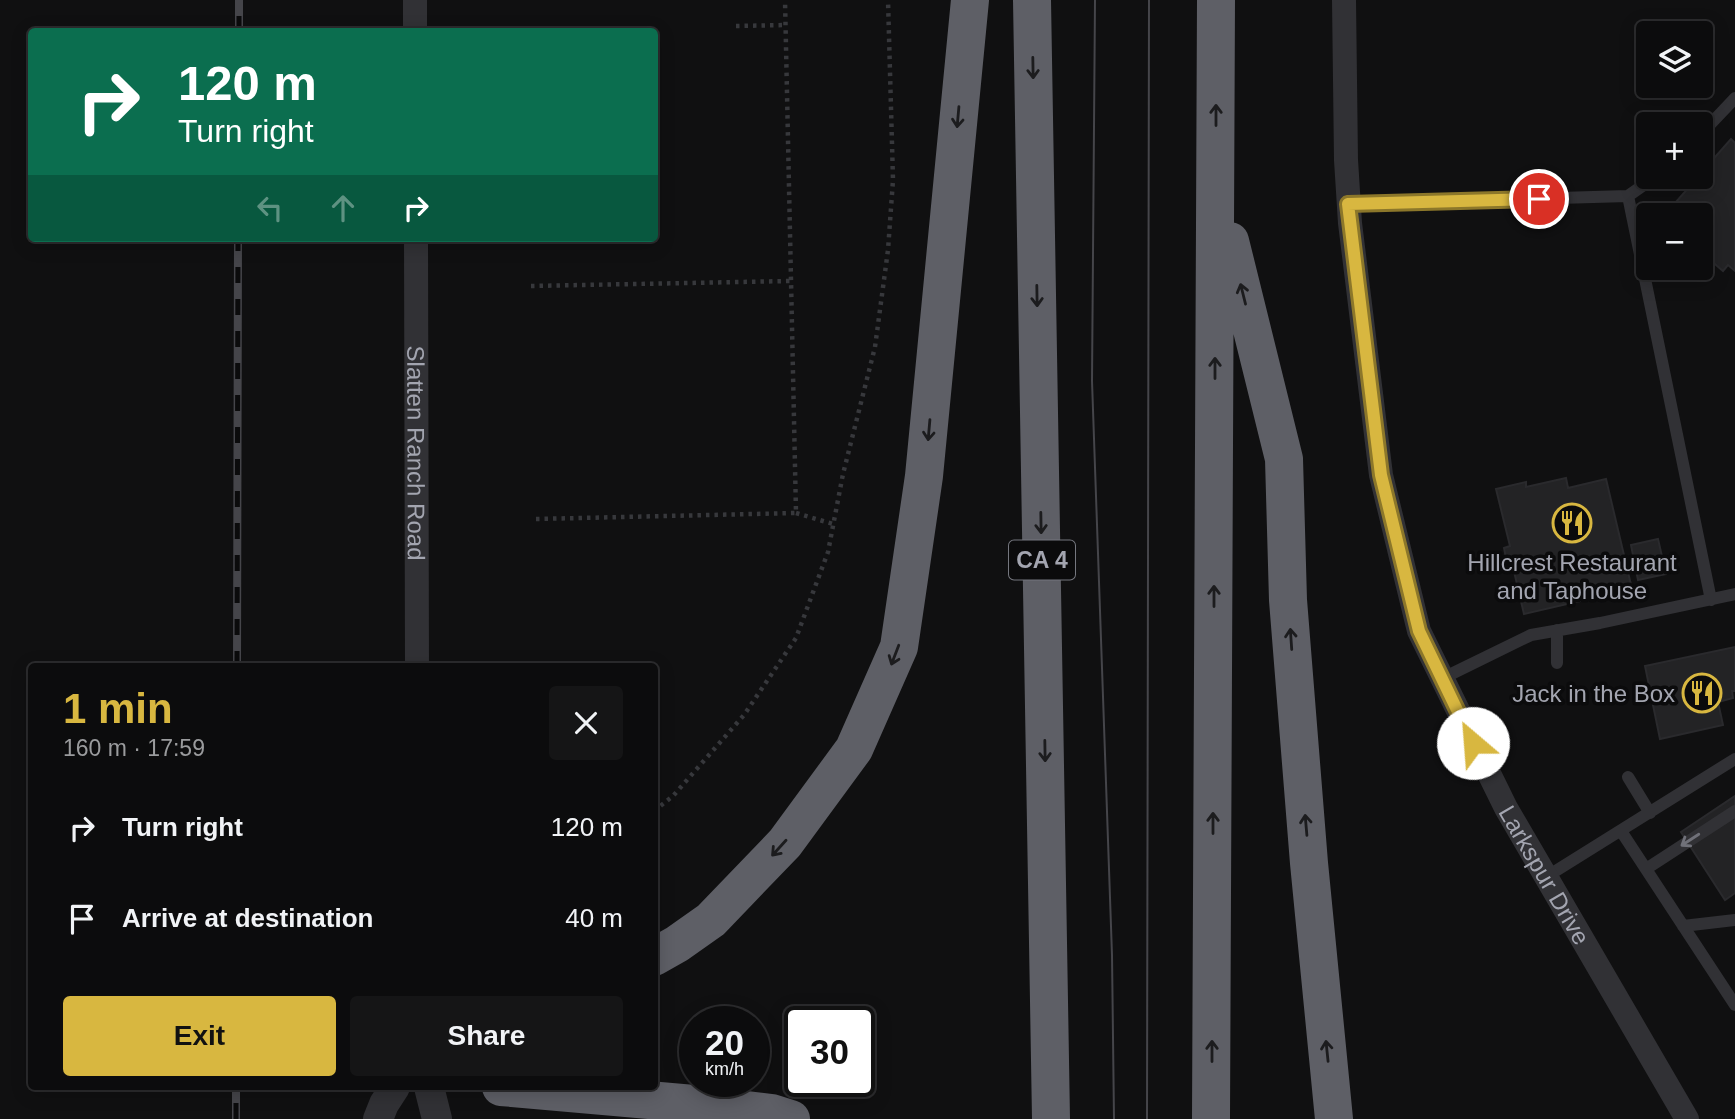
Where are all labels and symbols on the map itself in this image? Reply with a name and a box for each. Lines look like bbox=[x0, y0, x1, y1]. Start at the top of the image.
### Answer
one-way arrow bbox=[1026, 56, 1040, 79]
one-way arrow bbox=[1209, 104, 1223, 127]
one-way arrow bbox=[952, 105, 965, 128]
pin bbox=[1509, 169, 1569, 229]
one-way arrow bbox=[1236, 283, 1249, 306]
one-way arrow bbox=[1030, 284, 1044, 307]
street label: Slatten Ranch Road bbox=[403, 345, 430, 561]
one-way arrow bbox=[1208, 357, 1222, 380]
one-way arrow bbox=[922, 418, 935, 441]
restaurant icon: Hillcrest Restaurant and Taphouse bbox=[1551, 502, 1593, 544]
one-way arrow bbox=[1034, 511, 1048, 534]
road number: CA 4 bbox=[1009, 540, 1075, 580]
place label: Hillcrest Restaurant and Taphouse bbox=[1467, 549, 1677, 604]
one-way arrow bbox=[1207, 585, 1221, 608]
one-way arrow bbox=[1284, 628, 1297, 650]
one-way arrow bbox=[888, 643, 900, 665]
restaurant icon: Jack in the Box bbox=[1681, 672, 1723, 714]
place label: Jack in the Box bbox=[1512, 680, 1675, 707]
position arrow bbox=[1436, 706, 1510, 780]
one-way arrow bbox=[1038, 739, 1052, 762]
street label: Larkspur Drive bbox=[1494, 800, 1596, 949]
one-way arrow bbox=[1206, 812, 1220, 835]
one-way arrow bbox=[1299, 814, 1312, 836]
one-way arrow bbox=[1681, 833, 1701, 847]
one-way arrow bbox=[771, 839, 787, 857]
speed limit sign: 30 bbox=[784, 1006, 875, 1097]
one-way arrow bbox=[1205, 1040, 1219, 1063]
one-way arrow bbox=[1320, 1040, 1333, 1063]

